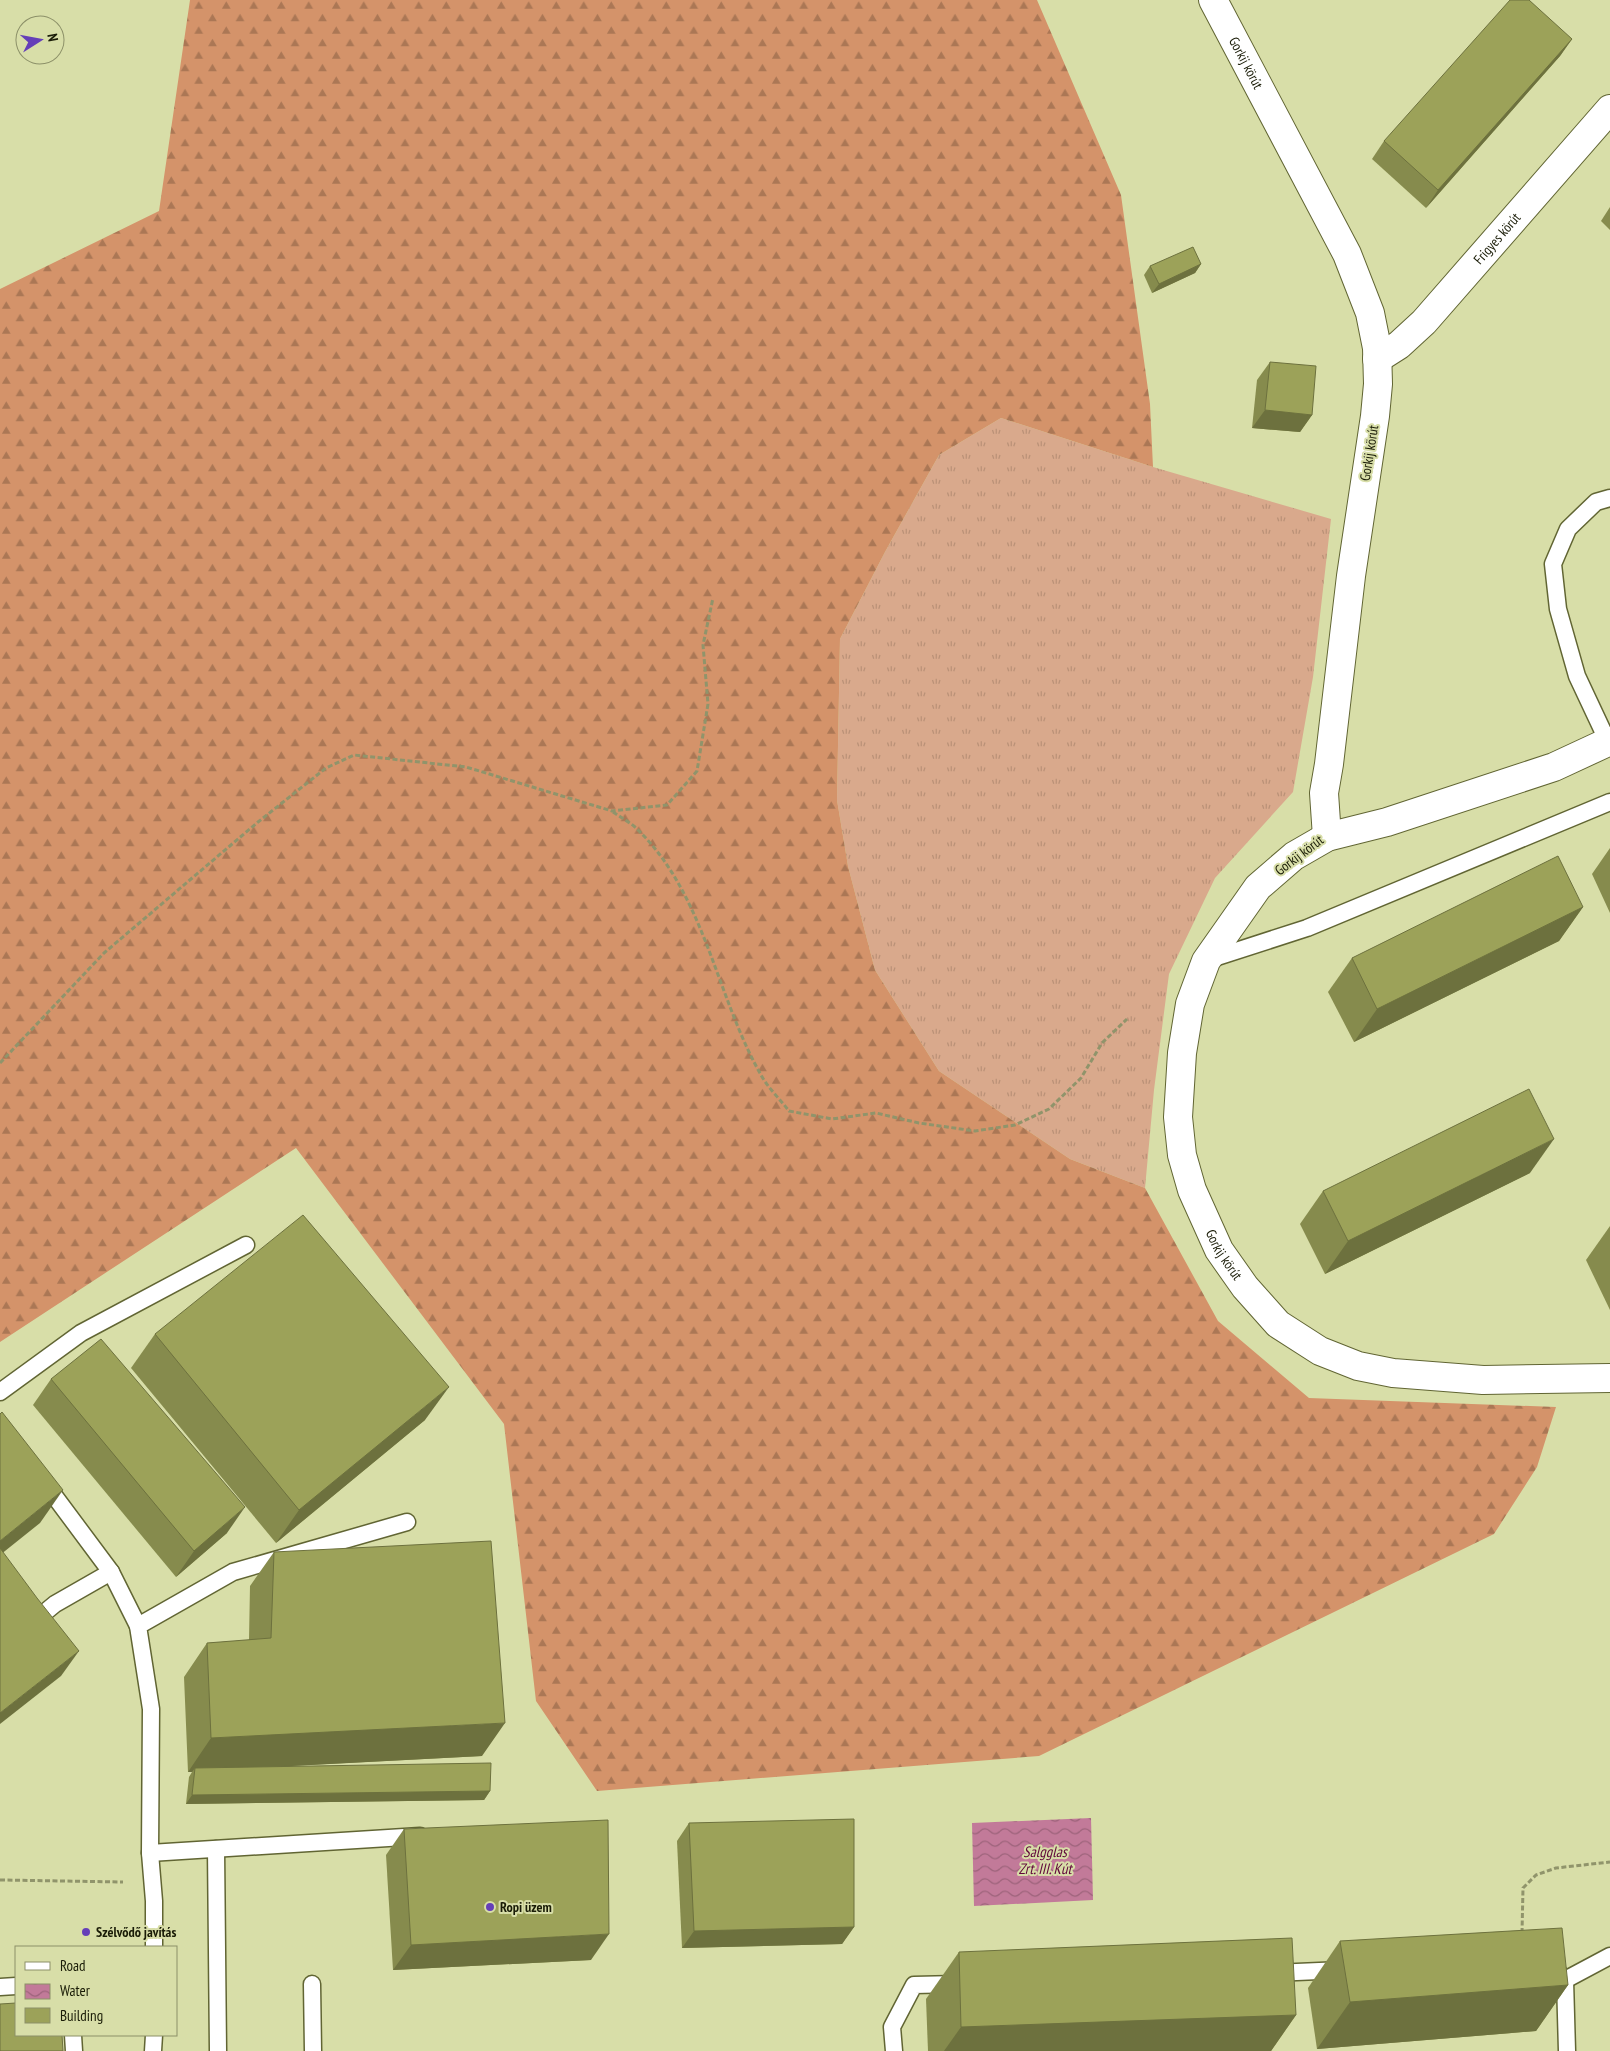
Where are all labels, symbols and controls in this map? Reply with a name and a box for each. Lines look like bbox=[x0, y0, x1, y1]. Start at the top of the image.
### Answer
north arrow bbox=[15, 15, 65, 65]
text: N bbox=[43, 32, 62, 43]
street label: Gorkij körút bbox=[1225, 34, 1267, 92]
street label: Frigyes körút bbox=[1470, 209, 1524, 268]
street label: Gorkij körút bbox=[1356, 424, 1382, 482]
street label: Gorkij körút bbox=[1271, 831, 1327, 879]
street label: Gorkij körút bbox=[1202, 1227, 1246, 1284]
water label: Salgglas Zrt. III. Kút bbox=[1018, 1842, 1073, 1878]
place label: Ropi üzem bbox=[500, 1898, 552, 1916]
marker: Ropi üzem bbox=[484, 1901, 496, 1913]
place label: Szélvődő javítás bbox=[96, 1923, 176, 1941]
marker: Szélvődő javítás bbox=[80, 1926, 92, 1938]
legend bbox=[15, 1946, 178, 2036]
text: Road bbox=[60, 1956, 86, 1975]
text: Water bbox=[60, 1981, 91, 2000]
text: Building bbox=[60, 2006, 103, 2025]

